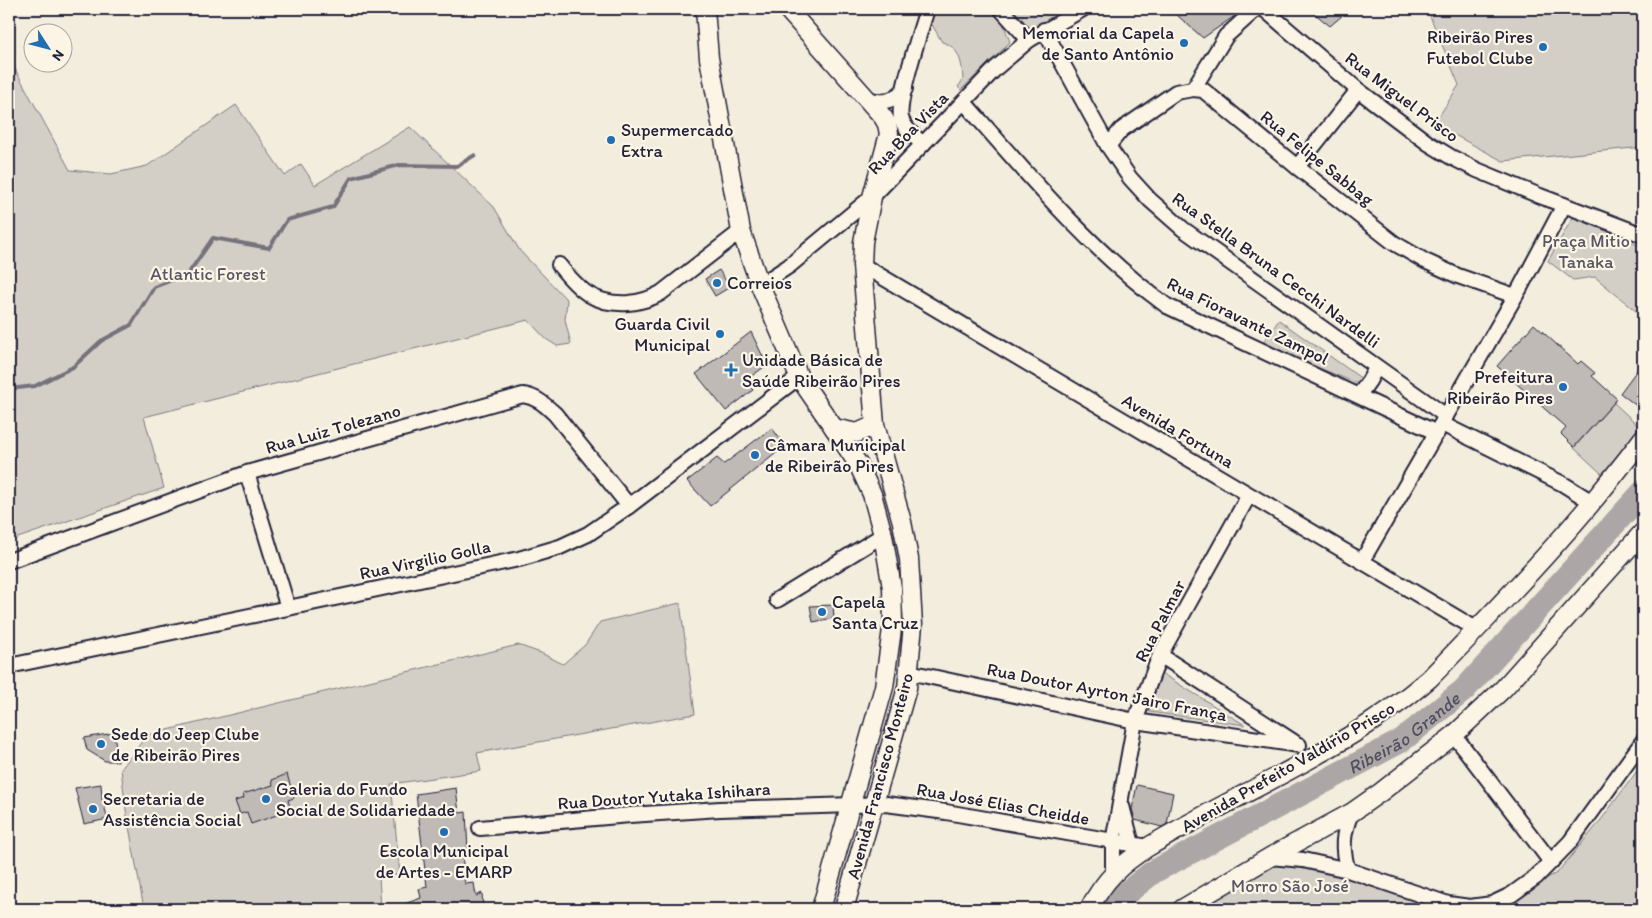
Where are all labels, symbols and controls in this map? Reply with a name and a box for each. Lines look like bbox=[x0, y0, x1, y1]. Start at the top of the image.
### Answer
north arrow bbox=[22, 22, 72, 72]
place label: Memorial da Capela de Santo Antônio bbox=[1022, 22, 1174, 65]
place label: Ribeirão Pires Futebol Clube bbox=[1426, 26, 1533, 69]
marker: Memorial da Capela de Santo Antônio bbox=[1178, 37, 1190, 49]
marker: Ribeirão Pires Futebol Clube bbox=[1537, 41, 1549, 53]
text: N bbox=[48, 47, 68, 64]
street label: Rua Miguel Prisco bbox=[1341, 47, 1463, 147]
street label: Rua Boa Vista bbox=[863, 86, 954, 179]
street label: Rua Felipe Sabbag bbox=[1256, 106, 1379, 211]
place label: Supermercado Extra bbox=[621, 119, 733, 162]
marker: Supermercado Extra bbox=[605, 134, 617, 146]
street label: Rua Stella Bruna Cecchi Nardelli bbox=[1168, 187, 1384, 353]
park label: Praça Mitio Tanaka bbox=[1542, 230, 1630, 273]
park label: Atlantic Forest bbox=[150, 263, 266, 285]
place label: Correios bbox=[727, 272, 792, 294]
street label: Rua Fioravante Zampol bbox=[1163, 272, 1333, 370]
marker: Correios bbox=[711, 277, 723, 289]
place label: Guarda Civil Municipal bbox=[614, 313, 710, 356]
marker: Guarda Civil Municipal bbox=[714, 328, 726, 340]
place label: Unidade Básica de Saúde Ribeirão Pires bbox=[742, 349, 901, 392]
marker: Unidade Básica de Saúde Ribeirão Pires bbox=[724, 363, 738, 377]
place label: Prefeitura Ribeirão Pires bbox=[1447, 366, 1553, 409]
marker: Prefeitura Ribeirão Pires bbox=[1557, 381, 1569, 393]
street label: Avenida Fortuna bbox=[1118, 389, 1239, 473]
street label: Rua Luiz Tolezano bbox=[263, 399, 403, 459]
place label: Câmara Municipal de Ribeirão Pires bbox=[765, 434, 906, 477]
marker: Câmara Municipal de Ribeirão Pires bbox=[749, 449, 761, 461]
street label: Rua Virgilio Golla bbox=[357, 535, 493, 585]
street label: Rua Palmar bbox=[1130, 575, 1190, 666]
place label: Capela Santa Cruz bbox=[832, 591, 919, 634]
marker: Capela Santa Cruz bbox=[816, 606, 828, 618]
street label: Rua Doutor Ayrton Jairo França bbox=[985, 658, 1229, 726]
street label: Avenida Francisco Monteiro bbox=[842, 670, 918, 882]
water label: Ribeirão Grande bbox=[1343, 686, 1465, 779]
street label: Avenida Prefeito Valdírio Prisco bbox=[1177, 697, 1399, 837]
place label: Sede do Jeep Clube de Ribeirão Pires bbox=[111, 723, 259, 766]
marker: Sede do Jeep Clube de Ribeirão Pires bbox=[95, 738, 107, 750]
place label: Galeria do Fundo Social de Solidariedade bbox=[276, 778, 455, 821]
street label: Rua Doutor Yutaka Ishihara bbox=[557, 778, 771, 814]
street label: Rua José Elias Cheidde bbox=[915, 778, 1091, 830]
place label: Secretaria de Assistência Social bbox=[103, 788, 241, 831]
marker: Galeria do Fundo Social de Solidariedade bbox=[260, 793, 272, 805]
marker: Secretaria de Assistência Social bbox=[87, 803, 99, 815]
marker: Escola Municipal de Artes - EMARP bbox=[438, 826, 450, 838]
place label: Escola Municipal de Artes - EMARP bbox=[376, 840, 513, 883]
park label: Morro São José bbox=[1231, 875, 1349, 897]

